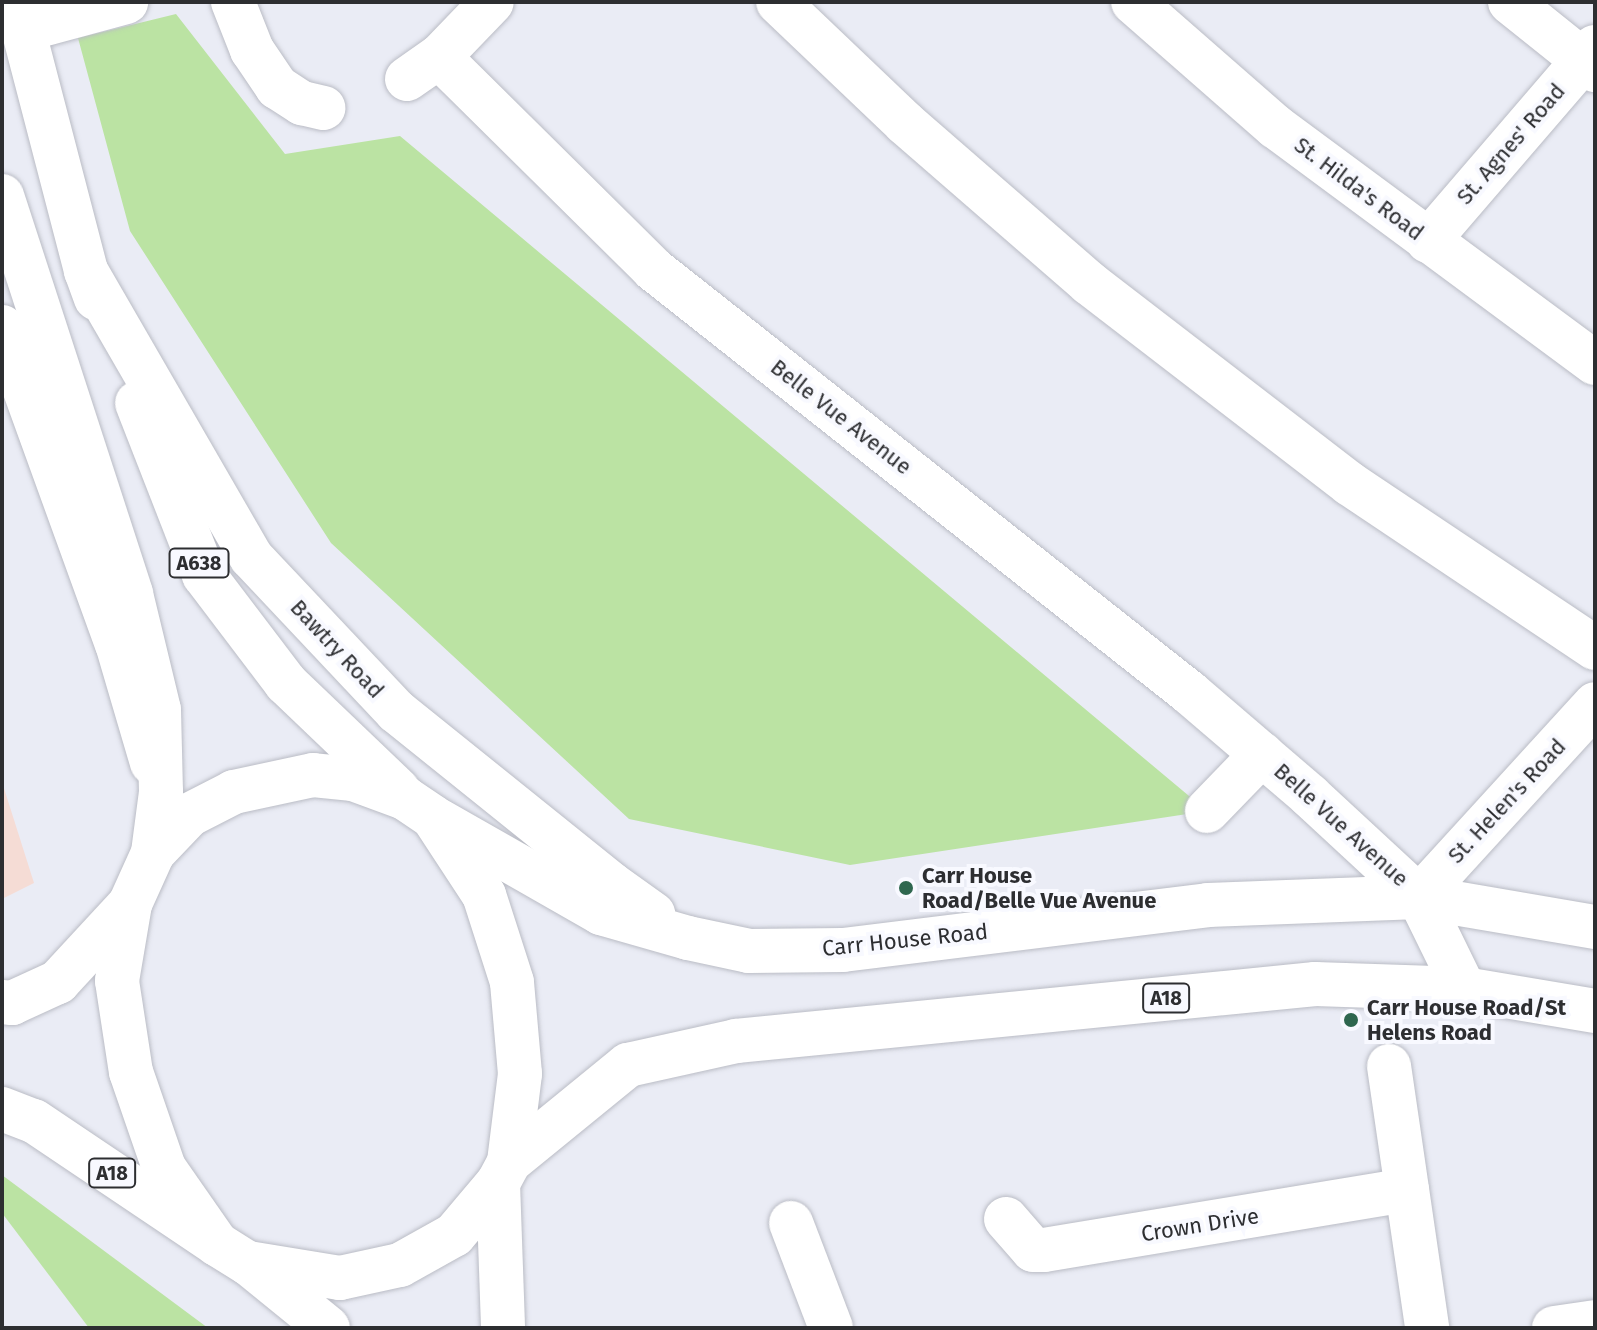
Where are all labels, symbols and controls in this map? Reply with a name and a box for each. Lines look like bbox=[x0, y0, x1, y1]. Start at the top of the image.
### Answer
street label: St. Agnes' Road bbox=[1451, 78, 1571, 210]
street label: St. Hilda's Road bbox=[1289, 132, 1429, 246]
street label: Belle Vue Avenue bbox=[765, 354, 917, 480]
road number: A638 bbox=[167, 547, 231, 579]
street label: Bawtry Road bbox=[285, 594, 389, 704]
street label: St. Helen's Road bbox=[1443, 733, 1571, 869]
street label: Belle Vue Avenue bbox=[1268, 758, 1414, 892]
place label: Carr House Road/Belle Vue Avenue bbox=[922, 862, 1156, 914]
marker: Carr House Road/Belle Vue Avenue bbox=[897, 879, 915, 897]
street label: Carr House Road bbox=[821, 918, 989, 962]
road number: A18 bbox=[1142, 982, 1190, 1014]
place label: Carr House Road/St Helens Road bbox=[1367, 994, 1566, 1046]
marker: Carr House Road/St Helens Road bbox=[1342, 1011, 1360, 1029]
road number: A18 bbox=[88, 1157, 136, 1189]
street label: Crown Drive bbox=[1139, 1203, 1261, 1247]

